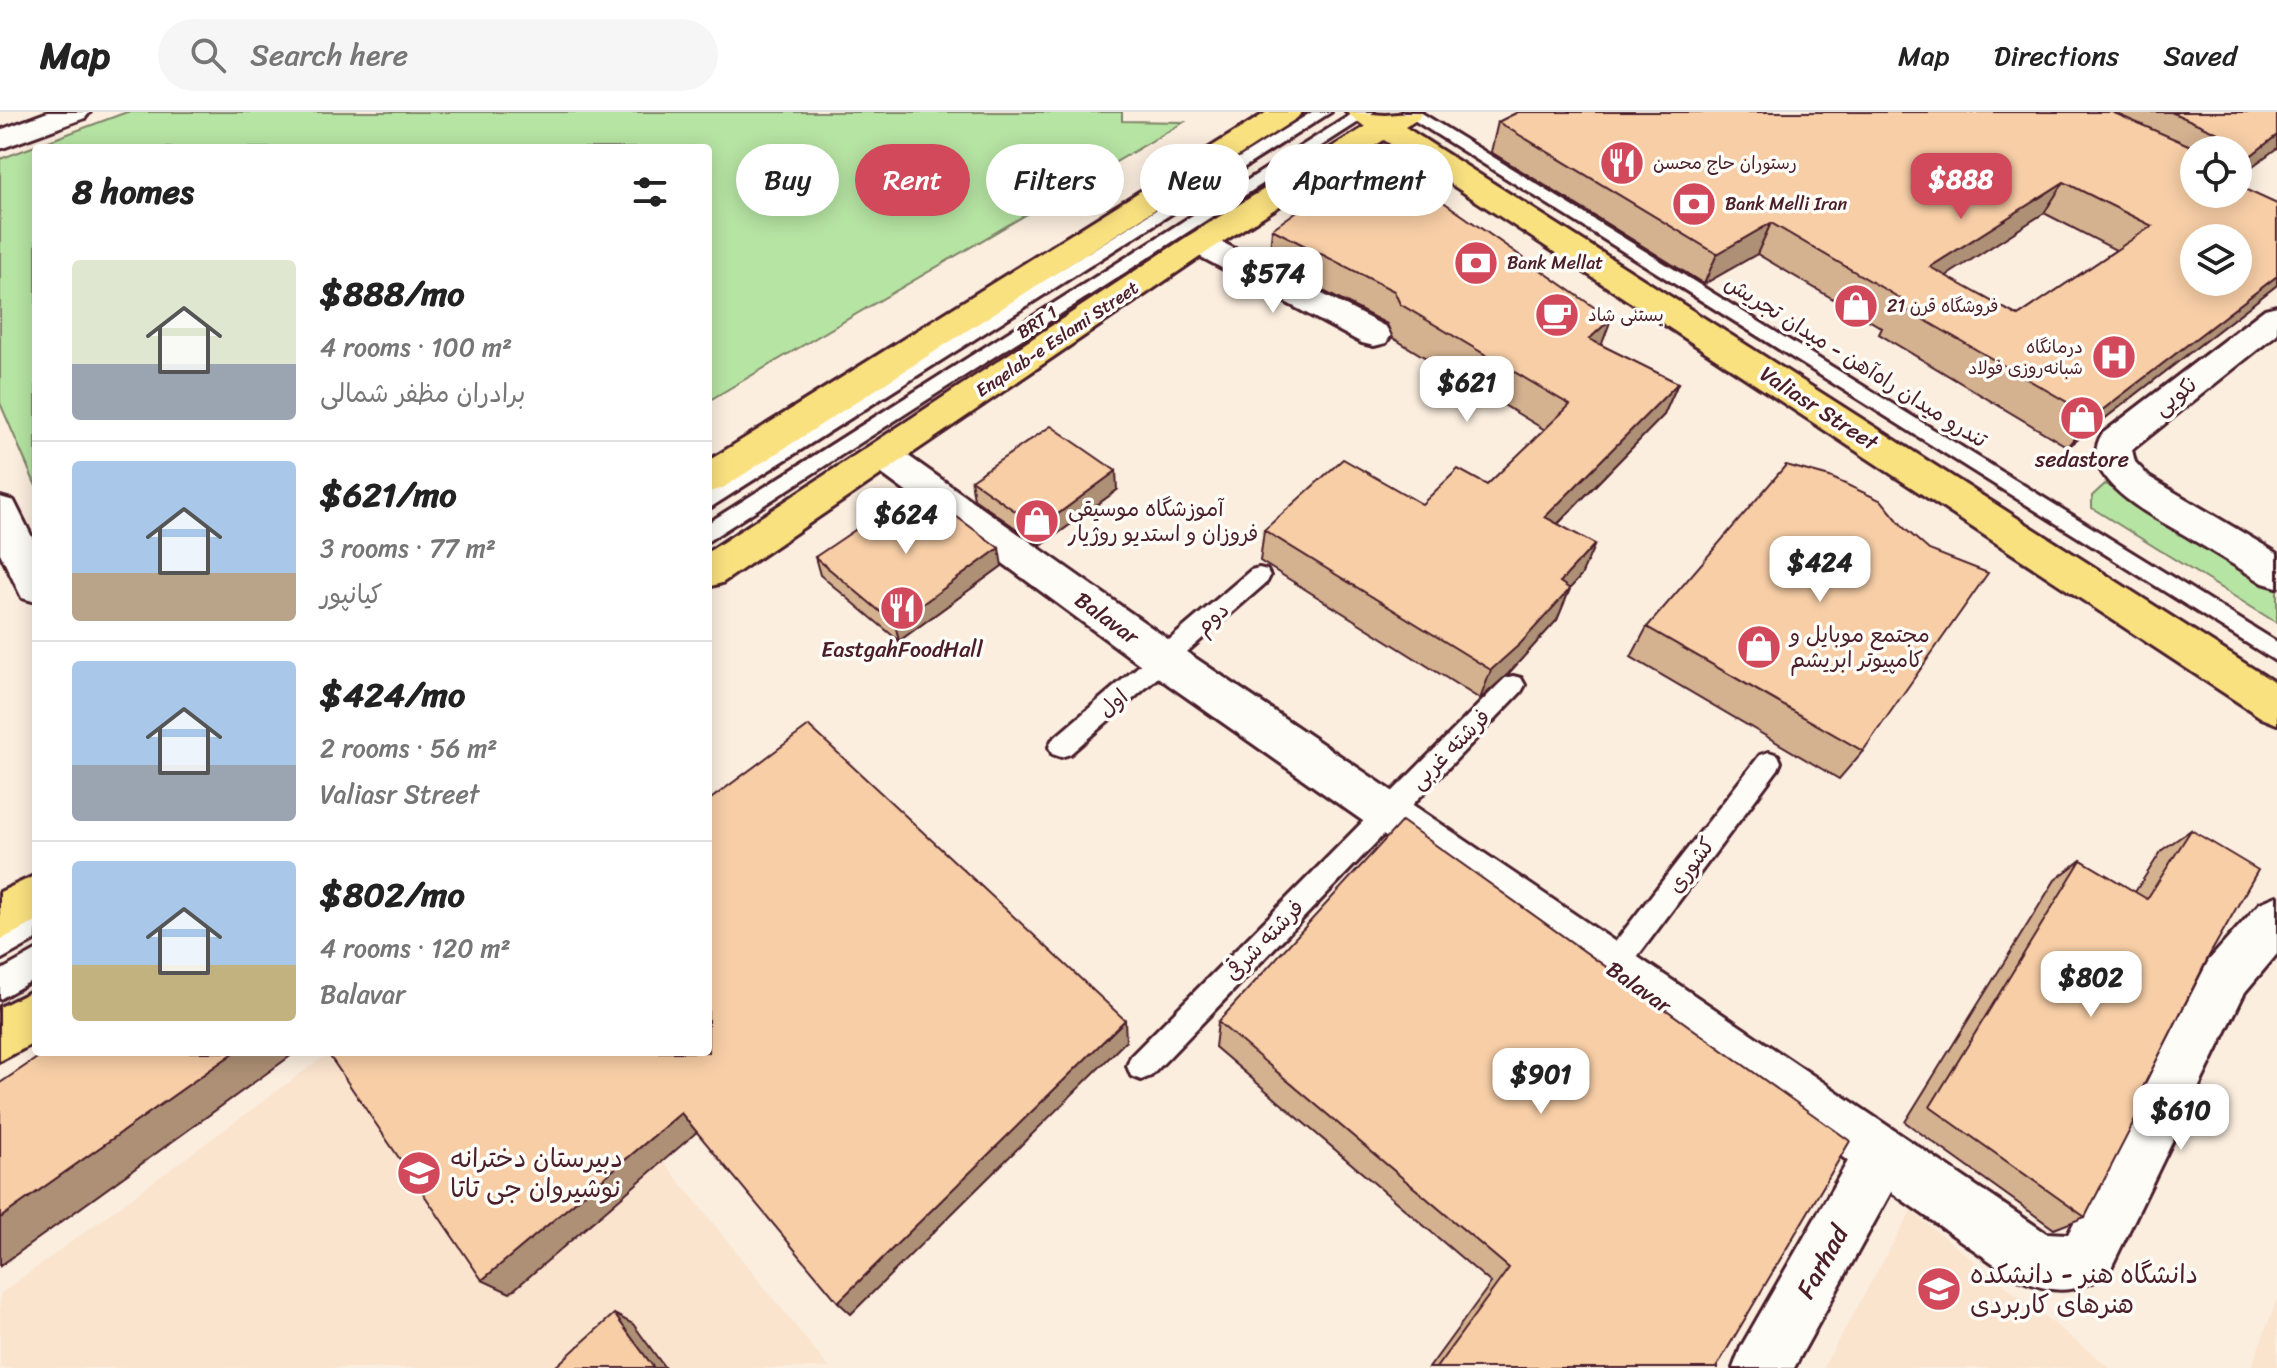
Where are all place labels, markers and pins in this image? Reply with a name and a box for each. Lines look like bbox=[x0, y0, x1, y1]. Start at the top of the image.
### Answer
restaurant icon: رستوران حاج محسن bbox=[1598, 139, 1646, 187]
place label: رستوران حاج محسن bbox=[1653, 147, 1797, 179]
pin: $888 bbox=[1914, 153, 2008, 221]
bank icon: Bank Melli Iran bbox=[1670, 180, 1718, 228]
place label: Bank Melli Iran bbox=[1725, 188, 1847, 220]
bank icon: Bank Mellat bbox=[1452, 239, 1500, 287]
pin: $574 bbox=[1226, 247, 1320, 315]
place label: Bank Mellat bbox=[1507, 247, 1603, 279]
shop icon: فروشگاه قرن 21 bbox=[1832, 282, 1880, 330]
place label: فروشگاه قرن 21 bbox=[1887, 290, 1999, 322]
cafe icon: بستنی شاد bbox=[1533, 291, 1581, 339]
place label: بستنی شاد bbox=[1588, 299, 1664, 331]
place label: درمانگاه شبانه‌روزی فولاد bbox=[1968, 331, 2083, 384]
hospital icon: درمانگاه شبانه‌روزی فولاد bbox=[2090, 333, 2138, 381]
pin: $621 bbox=[1420, 356, 1514, 424]
shop icon: sedastore bbox=[2058, 394, 2106, 442]
place label: sedastore bbox=[2034, 440, 2129, 479]
pin: $624 bbox=[859, 488, 953, 556]
place label: آموزشگاه موسیقی فروزان و استدیو روژیار bbox=[1067, 489, 1258, 553]
shop icon: آموزشگاه موسیقی فروزان و استدیو روژیار bbox=[1013, 497, 1061, 545]
pin: $424 bbox=[1773, 536, 1867, 604]
restaurant icon: EastgahFoodHall bbox=[878, 584, 926, 632]
place label: مجتمع موبایل و کامپیوتر ابریشم bbox=[1788, 615, 1930, 679]
shop icon: مجتمع موبایل و کامپیوتر ابریشم bbox=[1735, 623, 1783, 671]
place label: EastgahFoodHall bbox=[821, 630, 983, 669]
pin: $802 bbox=[2044, 951, 2138, 1019]
pin: $901 bbox=[1494, 1048, 1588, 1116]
pin: $610 bbox=[2134, 1084, 2228, 1152]
place label: دبیرستان دخترانه نوشیروان جی تاتا bbox=[450, 1135, 623, 1211]
school or university icon: دبیرستان دخترانه نوشیروان جی تاتا bbox=[395, 1149, 443, 1197]
place label: دانشگاه هنر - دانشکده هنرهای کاربردی bbox=[1970, 1251, 2198, 1327]
school or university icon: دانشگاه هنر - دانشکده هنرهای کاربردی bbox=[1915, 1265, 1963, 1313]

